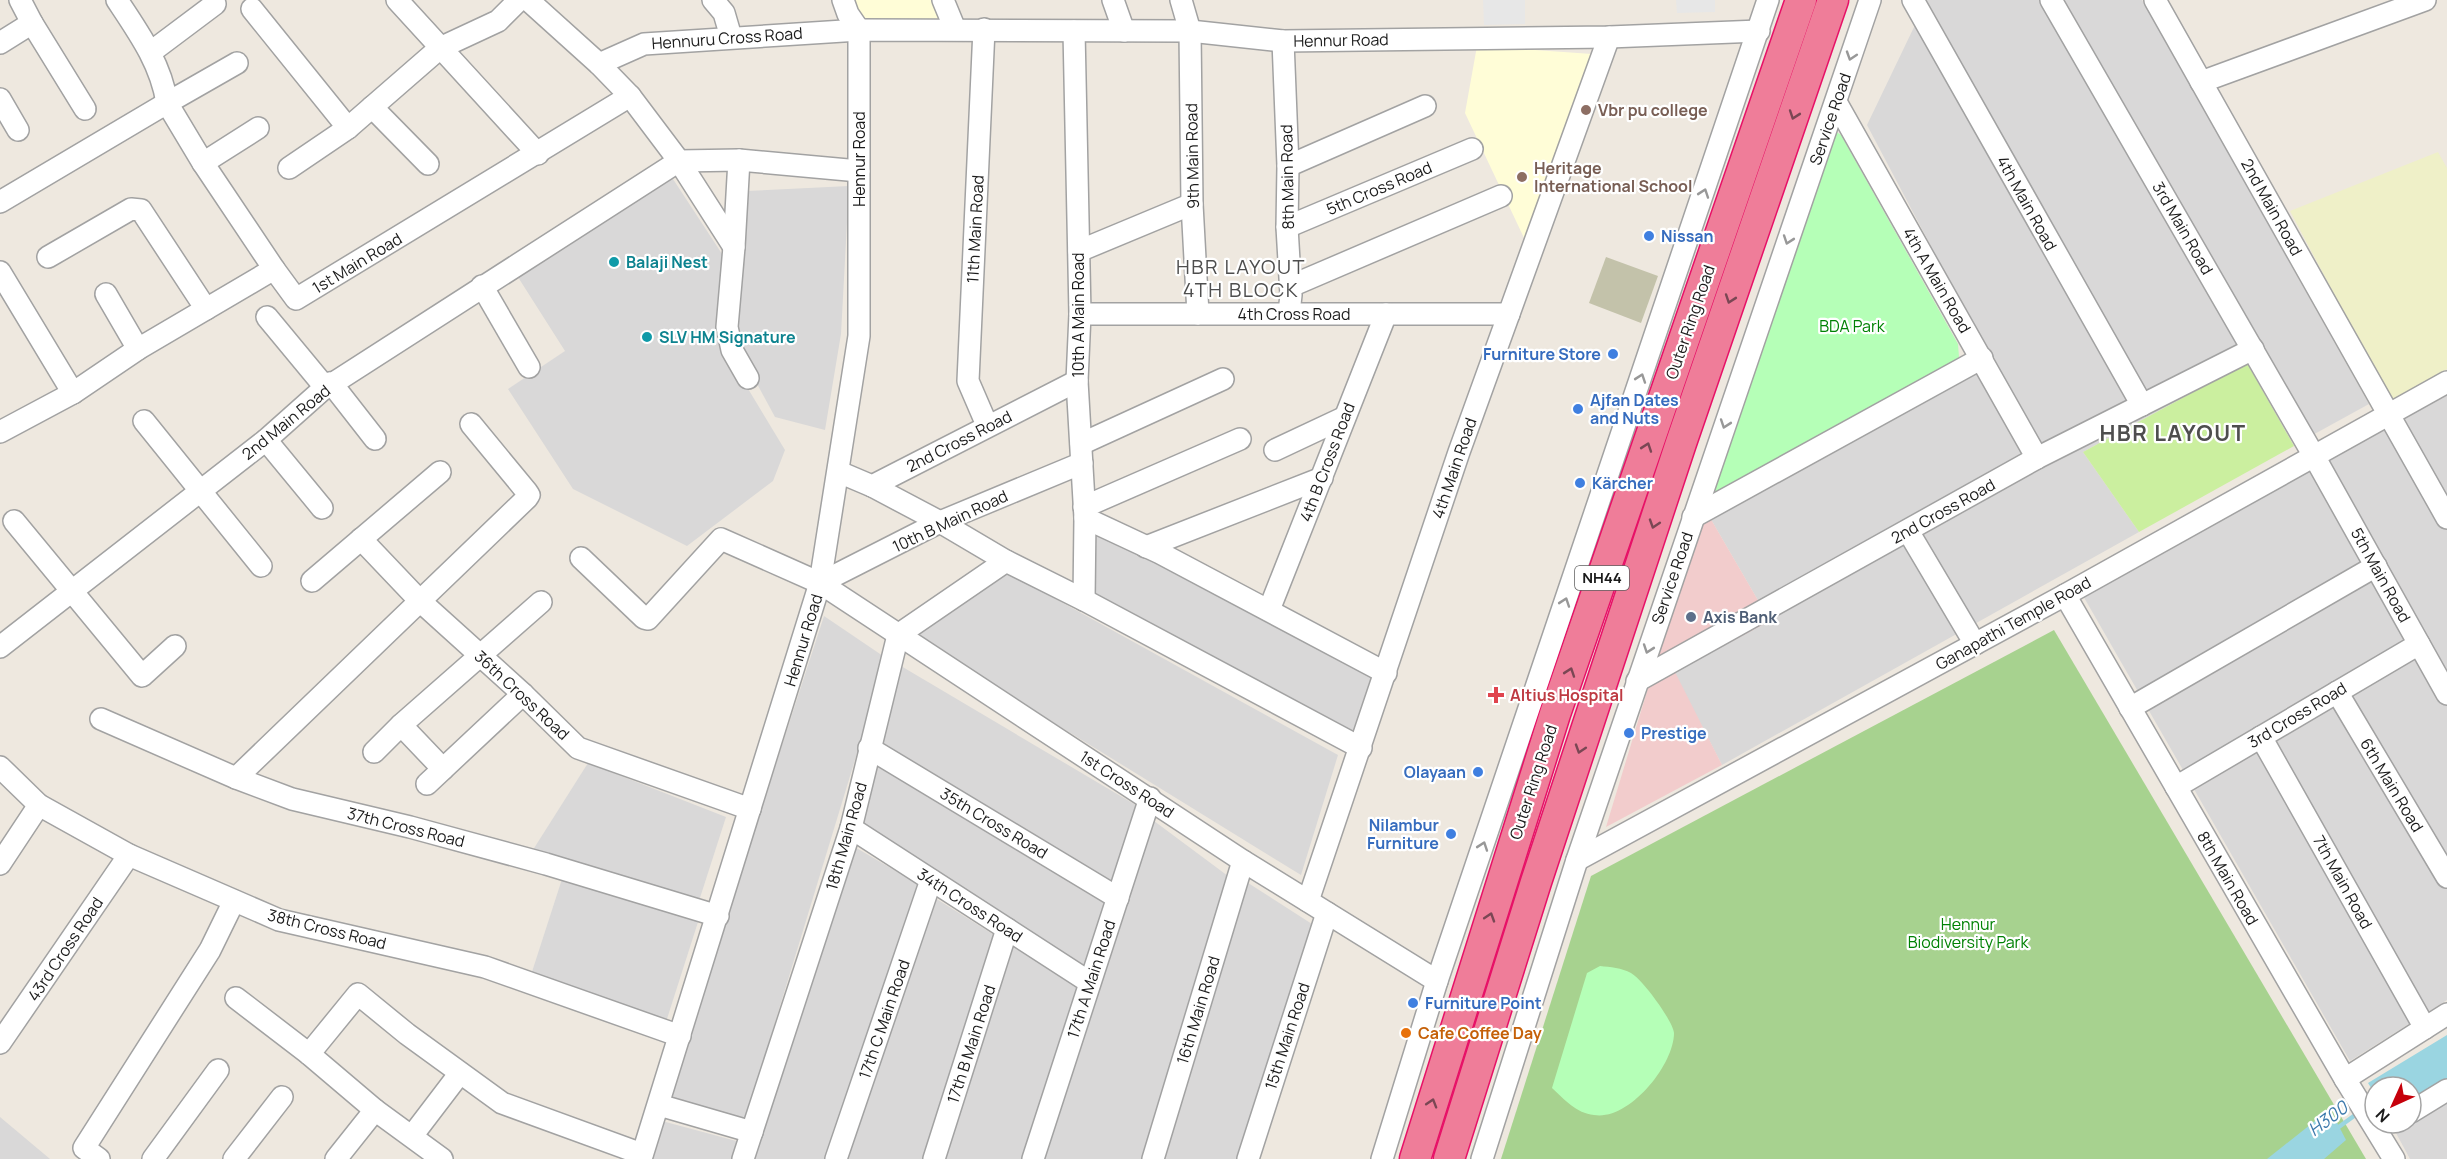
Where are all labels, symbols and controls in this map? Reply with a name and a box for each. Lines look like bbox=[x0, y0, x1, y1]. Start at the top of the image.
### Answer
street label: Hennuru Cross Road bbox=[651, 22, 803, 54]
street label: Hennur Road bbox=[1293, 28, 1389, 52]
one-way arrow bbox=[1846, 50, 1859, 61]
street label: Service Road bbox=[1804, 70, 1856, 168]
place label: Vbr pu college bbox=[1598, 99, 1708, 121]
street label: 9th Main Road bbox=[1180, 103, 1204, 209]
marker: Vbr pu college bbox=[1579, 103, 1593, 117]
one-way arrow bbox=[1788, 109, 1801, 120]
street label: Hennur Road bbox=[848, 111, 870, 207]
street label: 8th Main Road bbox=[1275, 124, 1299, 230]
street label: 4th Main Road bbox=[1992, 152, 2062, 254]
street label: 2nd Main Road bbox=[2236, 154, 2308, 260]
street label: 5th Cross Road bbox=[1323, 156, 1435, 220]
place label: Heritage International School bbox=[1534, 157, 1692, 197]
marker: Heritage International School bbox=[1515, 170, 1529, 184]
street label: 11th Main Road bbox=[961, 174, 989, 284]
street label: 3rd Main Road bbox=[2148, 178, 2218, 278]
one-way arrow bbox=[1697, 188, 1709, 199]
street label: 4th A Main Road bbox=[1898, 223, 1976, 337]
place label: Nissan bbox=[1661, 225, 1714, 247]
street label: 1st Main Road bbox=[308, 228, 406, 298]
marker: Nissan bbox=[1642, 229, 1656, 243]
one-way arrow bbox=[1783, 234, 1796, 245]
place label: Balaji Nest bbox=[626, 251, 708, 273]
street label: 10th A Main Road bbox=[1067, 252, 1089, 378]
district label: HBR LAYOUT 4TH BLOCK bbox=[1176, 253, 1306, 303]
marker: Balaji Nest bbox=[607, 255, 621, 269]
street label: Outer Ring Road bbox=[1660, 262, 1720, 382]
one-way arrow bbox=[1725, 293, 1738, 304]
street label: 4th Cross Road bbox=[1238, 303, 1350, 325]
park label: BDA Park bbox=[1819, 315, 1886, 337]
place label: SLV HM Signature bbox=[659, 326, 796, 348]
marker: SLV HM Signature bbox=[640, 330, 654, 344]
place label: Furniture Store bbox=[1483, 343, 1601, 365]
marker: Furniture Store bbox=[1606, 347, 1620, 361]
one-way arrow bbox=[1634, 373, 1647, 384]
street label: 2nd Main Road bbox=[237, 379, 335, 465]
place label: Ajfan Dates and Nuts bbox=[1590, 389, 1679, 429]
street label: 4th B Cross Road bbox=[1294, 399, 1360, 525]
marker: Ajfan Dates and Nuts bbox=[1571, 402, 1585, 416]
street label: 2nd Cross Road bbox=[903, 405, 1015, 477]
street label: 4th Main Road bbox=[1426, 415, 1482, 521]
one-way arrow bbox=[1719, 418, 1732, 429]
district label: HBR LAYOUT bbox=[2099, 418, 2247, 448]
one-way arrow bbox=[1639, 443, 1652, 453]
place label: Kärcher bbox=[1592, 472, 1653, 494]
street label: 2nd Cross Road bbox=[1887, 473, 1999, 549]
marker: Kärcher bbox=[1573, 476, 1587, 490]
street label: 10th B Main Road bbox=[889, 485, 1011, 557]
one-way arrow bbox=[1649, 518, 1662, 529]
street label: 5th Main Road bbox=[2346, 524, 2416, 626]
street label: Service Road bbox=[1646, 529, 1698, 627]
road number: NH44 bbox=[1575, 566, 1629, 590]
street label: Ganapathi Temple Road bbox=[1931, 571, 2095, 675]
street label: Hennur Road bbox=[779, 591, 827, 689]
one-way arrow bbox=[1558, 597, 1571, 608]
place label: Axis Bank bbox=[1703, 606, 1777, 628]
marker: Axis Bank bbox=[1684, 610, 1698, 624]
one-way arrow bbox=[1643, 643, 1655, 654]
street label: 36th Cross Road bbox=[470, 645, 574, 745]
one-way arrow bbox=[1562, 667, 1575, 677]
street label: 3rd Cross Road bbox=[2244, 677, 2350, 753]
place label: Altius Hospital bbox=[1510, 684, 1623, 706]
marker: Altius Hospital bbox=[1487, 686, 1505, 704]
street label: Outer Ring Road bbox=[1504, 722, 1562, 842]
place label: Prestige bbox=[1641, 722, 1707, 744]
marker: Prestige bbox=[1622, 726, 1636, 740]
street label: 6th Main Road bbox=[2355, 734, 2429, 836]
one-way arrow bbox=[1575, 743, 1587, 754]
street label: 1st Cross Road bbox=[1075, 745, 1179, 823]
place label: Olayaan bbox=[1404, 761, 1466, 783]
marker: Olayaan bbox=[1471, 765, 1485, 779]
street label: 18th Main Road bbox=[820, 779, 872, 893]
street label: 35th Cross Road bbox=[936, 782, 1052, 864]
street label: 37th Cross Road bbox=[345, 802, 467, 852]
place label: Nilambur Furniture bbox=[1367, 814, 1439, 854]
marker: Nilambur Furniture bbox=[1444, 827, 1458, 841]
street label: 8th Main Road bbox=[2192, 827, 2264, 929]
street label: 7th Main Road bbox=[2308, 831, 2378, 933]
one-way arrow bbox=[1475, 841, 1488, 852]
street label: 34th Cross Road bbox=[913, 863, 1027, 947]
street label: 43rd Cross Road bbox=[22, 893, 108, 1005]
street label: 38th Cross Road bbox=[265, 904, 389, 954]
one-way arrow bbox=[1483, 912, 1496, 923]
park label: Hennur Biodiversity Park bbox=[1908, 913, 2029, 953]
street label: 17th A Main Road bbox=[1061, 917, 1121, 1041]
street label: 16th Main Road bbox=[1171, 953, 1225, 1067]
street label: 17th C Main Road bbox=[853, 956, 915, 1082]
street label: 15th Main Road bbox=[1259, 980, 1315, 1092]
street label: 17th B Main Road bbox=[942, 982, 1000, 1106]
place label: Furniture Point bbox=[1425, 992, 1542, 1014]
marker: Furniture Point bbox=[1406, 996, 1420, 1010]
place label: Cafe Coffee Day bbox=[1418, 1022, 1542, 1044]
marker: Cafe Coffee Day bbox=[1399, 1026, 1413, 1040]
north arrow bbox=[2363, 1075, 2423, 1135]
water label: H300 bbox=[2303, 1094, 2354, 1141]
one-way arrow bbox=[1425, 1098, 1437, 1109]
text: N bbox=[2371, 1104, 2394, 1127]

